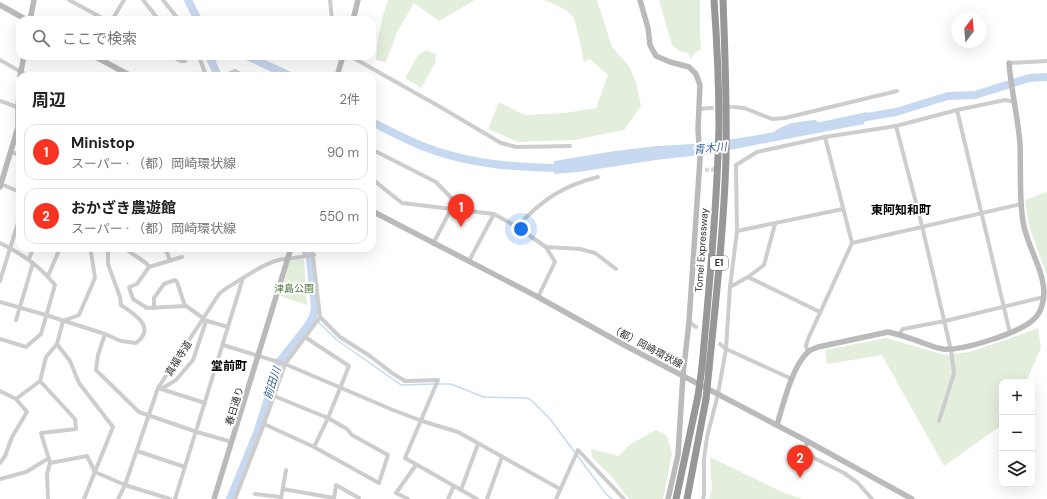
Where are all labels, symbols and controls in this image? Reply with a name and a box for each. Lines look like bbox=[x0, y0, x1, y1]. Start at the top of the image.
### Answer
north arrow bbox=[951, 12, 987, 48]
search box bbox=[16, 16, 376, 60]
icon: search bbox=[30, 27, 52, 49]
text: ここで検索 bbox=[62, 29, 137, 49]
text: 周辺 bbox=[32, 89, 66, 111]
text: 2件 bbox=[340, 91, 360, 108]
text: Ministop bbox=[71, 133, 135, 153]
water label: 青木川 bbox=[693, 139, 728, 157]
text: 1 bbox=[44, 144, 48, 161]
text: 90 m bbox=[327, 144, 359, 161]
text: スーパー · （都）岡崎環状線 bbox=[71, 155, 236, 172]
pin: 1 bbox=[448, 194, 474, 227]
text: おかざき農遊館 bbox=[71, 198, 176, 218]
district label: 東阿知和町 bbox=[871, 202, 931, 218]
street label: Tomei Expressway bbox=[692, 207, 711, 293]
text: 2 bbox=[42, 208, 50, 225]
text: 550 m bbox=[319, 208, 359, 225]
your location bbox=[511, 219, 531, 239]
text: スーパー · （都）岡崎環状線 bbox=[71, 220, 236, 237]
road number: E1 bbox=[710, 256, 728, 270]
park label: 津島公園 bbox=[274, 282, 314, 295]
street label: （都）岡崎環状線 bbox=[608, 322, 685, 371]
street label: 真福寺道 bbox=[162, 338, 195, 379]
district label: 堂前町 bbox=[211, 358, 247, 374]
water label: 前田川 bbox=[260, 364, 284, 401]
map controls bbox=[999, 379, 1035, 487]
button: + bbox=[999, 379, 1035, 415]
street label: 春日通り bbox=[222, 385, 247, 427]
button: − bbox=[999, 415, 1035, 451]
pin: 2 bbox=[787, 445, 813, 478]
button: layers bbox=[999, 451, 1035, 487]

